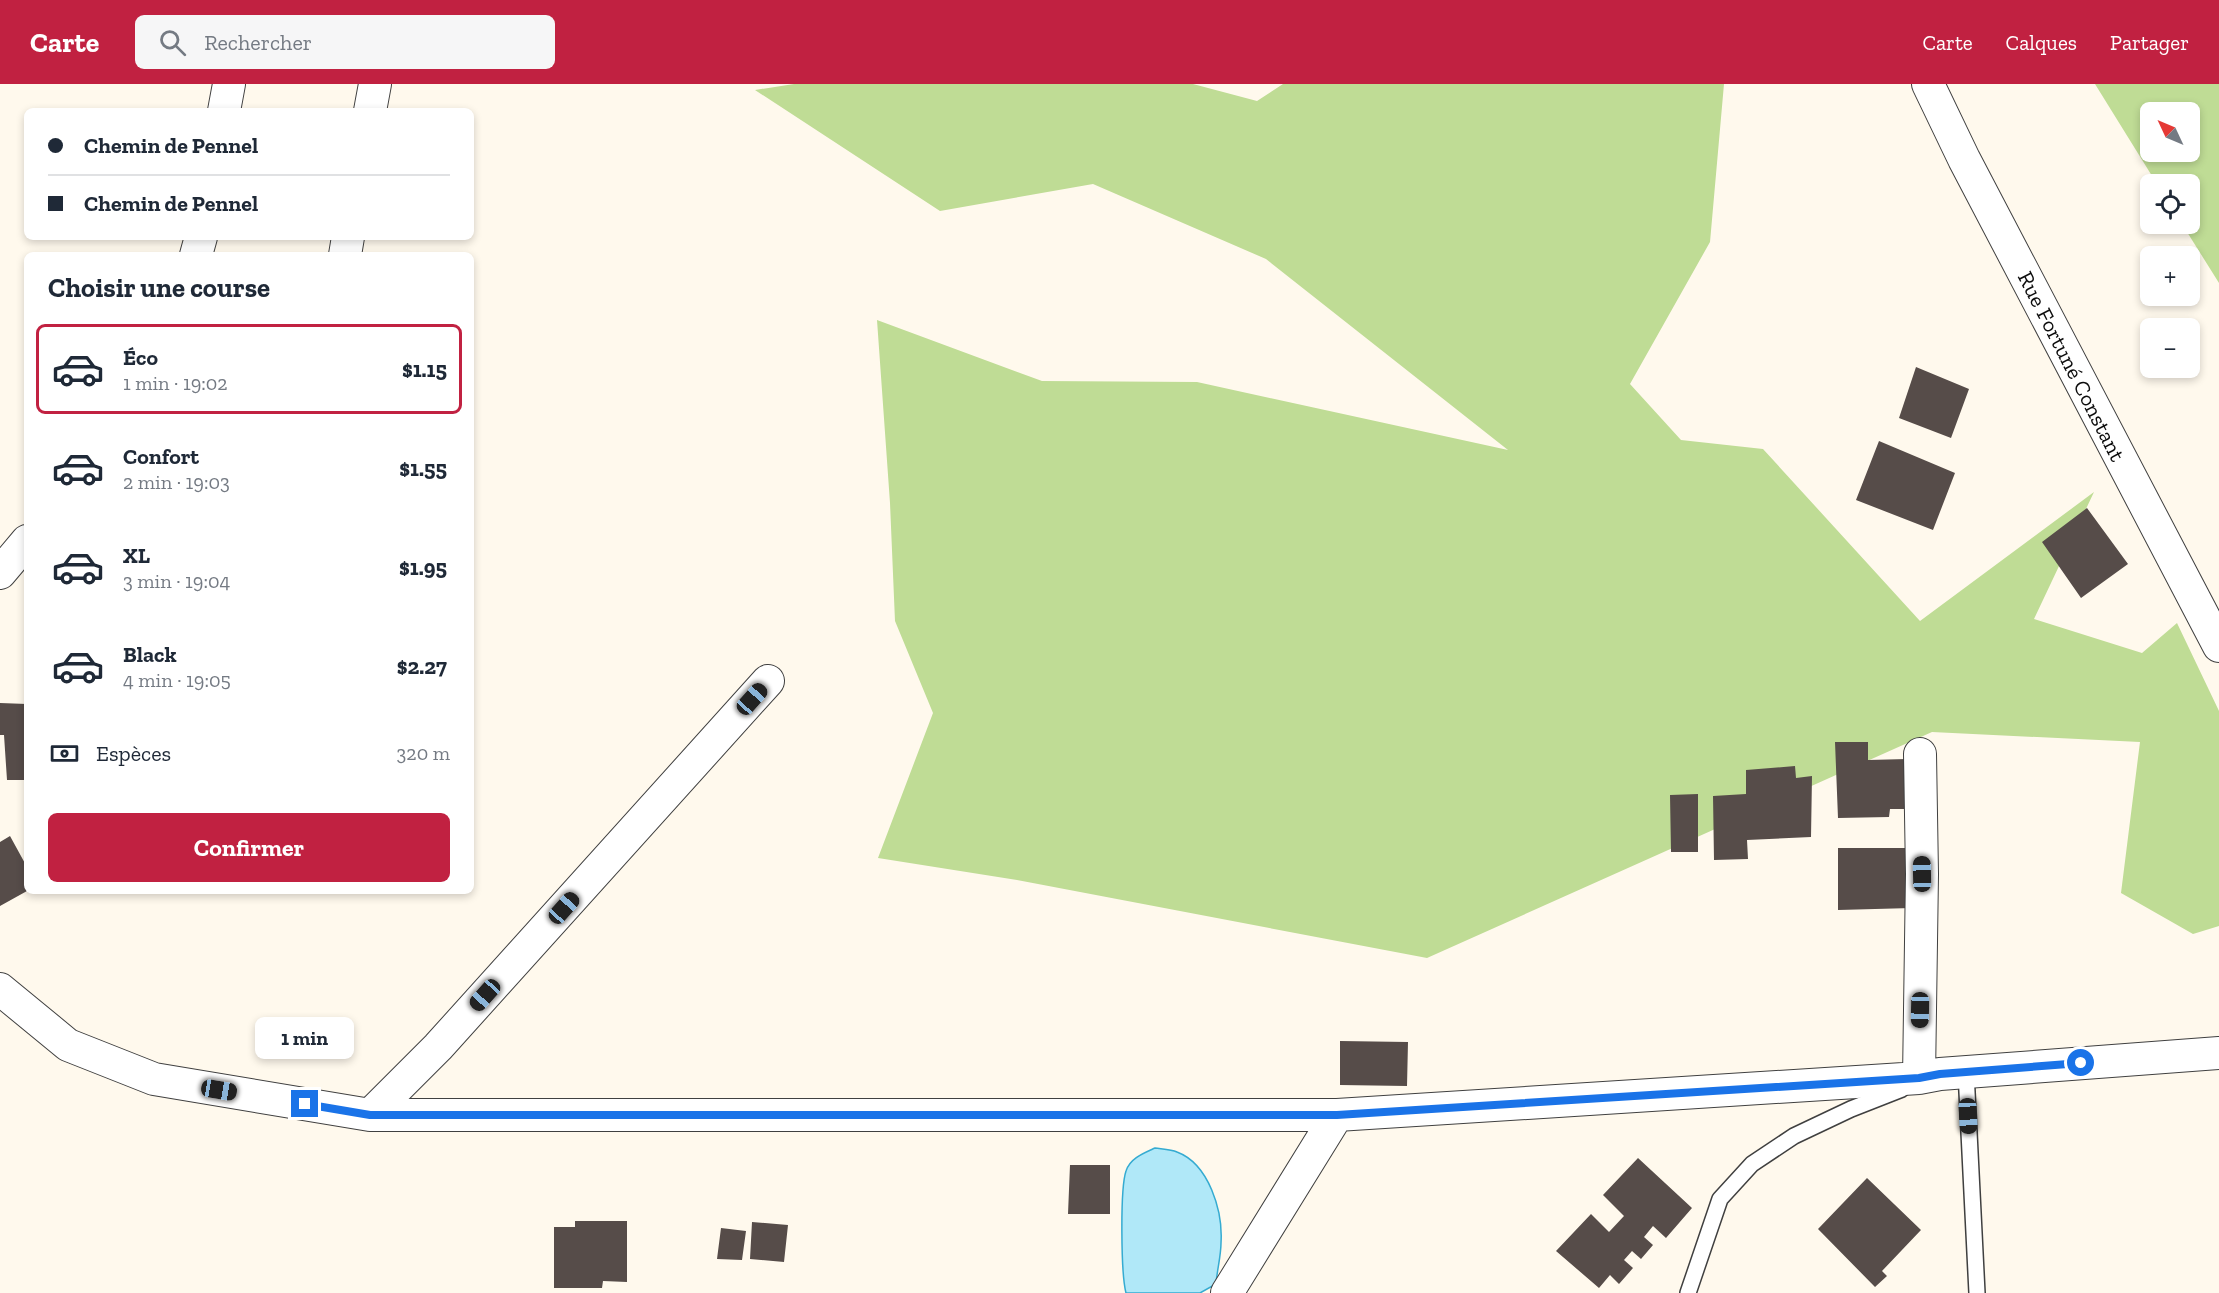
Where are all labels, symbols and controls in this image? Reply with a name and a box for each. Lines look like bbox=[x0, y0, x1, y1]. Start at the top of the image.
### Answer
search box bbox=[135, 15, 555, 69]
text: Carte bbox=[30, 26, 99, 59]
icon: search bbox=[156, 26, 189, 59]
text: Rechercher bbox=[204, 29, 312, 56]
text: Carte bbox=[1922, 30, 1973, 55]
text: Calques bbox=[2006, 30, 2077, 55]
text: Partager bbox=[2110, 30, 2189, 55]
north arrow bbox=[2140, 102, 2200, 162]
map controls bbox=[2140, 102, 2200, 378]
text: Chemin de Pennel bbox=[84, 132, 258, 159]
button: locate bbox=[2140, 174, 2200, 234]
text: Chemin de Pennel bbox=[84, 190, 258, 217]
button: + bbox=[2140, 246, 2200, 306]
street label: Rue Fortuné Constant bbox=[2012, 267, 2131, 466]
text: Choisir une course bbox=[48, 272, 270, 304]
button: − bbox=[2140, 318, 2200, 378]
icon: car bbox=[51, 342, 105, 396]
text: Éco bbox=[123, 344, 158, 371]
text: $1.15 bbox=[402, 356, 447, 383]
text: 1 min · 19:02 bbox=[123, 371, 228, 395]
icon: car bbox=[51, 441, 105, 495]
text: Confort bbox=[123, 443, 199, 470]
text: $1.55 bbox=[399, 455, 447, 482]
text: 2 min · 19:03 bbox=[123, 470, 230, 494]
icon: car bbox=[51, 540, 105, 594]
text: XL bbox=[123, 542, 150, 569]
text: $1.95 bbox=[399, 554, 447, 581]
text: 3 min · 19:04 bbox=[123, 569, 230, 593]
icon: car bbox=[51, 639, 105, 693]
text: Black bbox=[123, 641, 177, 668]
text: $2.27 bbox=[397, 653, 447, 680]
text: 4 min · 19:05 bbox=[123, 668, 231, 692]
car bbox=[733, 680, 771, 718]
icon: cash bbox=[48, 737, 81, 770]
text: Espèces bbox=[96, 740, 171, 767]
text: 320 m bbox=[397, 741, 450, 765]
button: Confirmer bbox=[48, 813, 450, 882]
car bbox=[1913, 856, 1931, 892]
car bbox=[545, 889, 583, 927]
car bbox=[466, 976, 504, 1014]
car bbox=[1911, 992, 1929, 1028]
callout: 1 min bbox=[256, 1017, 354, 1059]
text: 1 min bbox=[281, 1026, 328, 1050]
route start bbox=[2067, 1049, 2094, 1076]
car bbox=[200, 1078, 238, 1102]
route end bbox=[291, 1090, 318, 1117]
car bbox=[1958, 1098, 1978, 1134]

